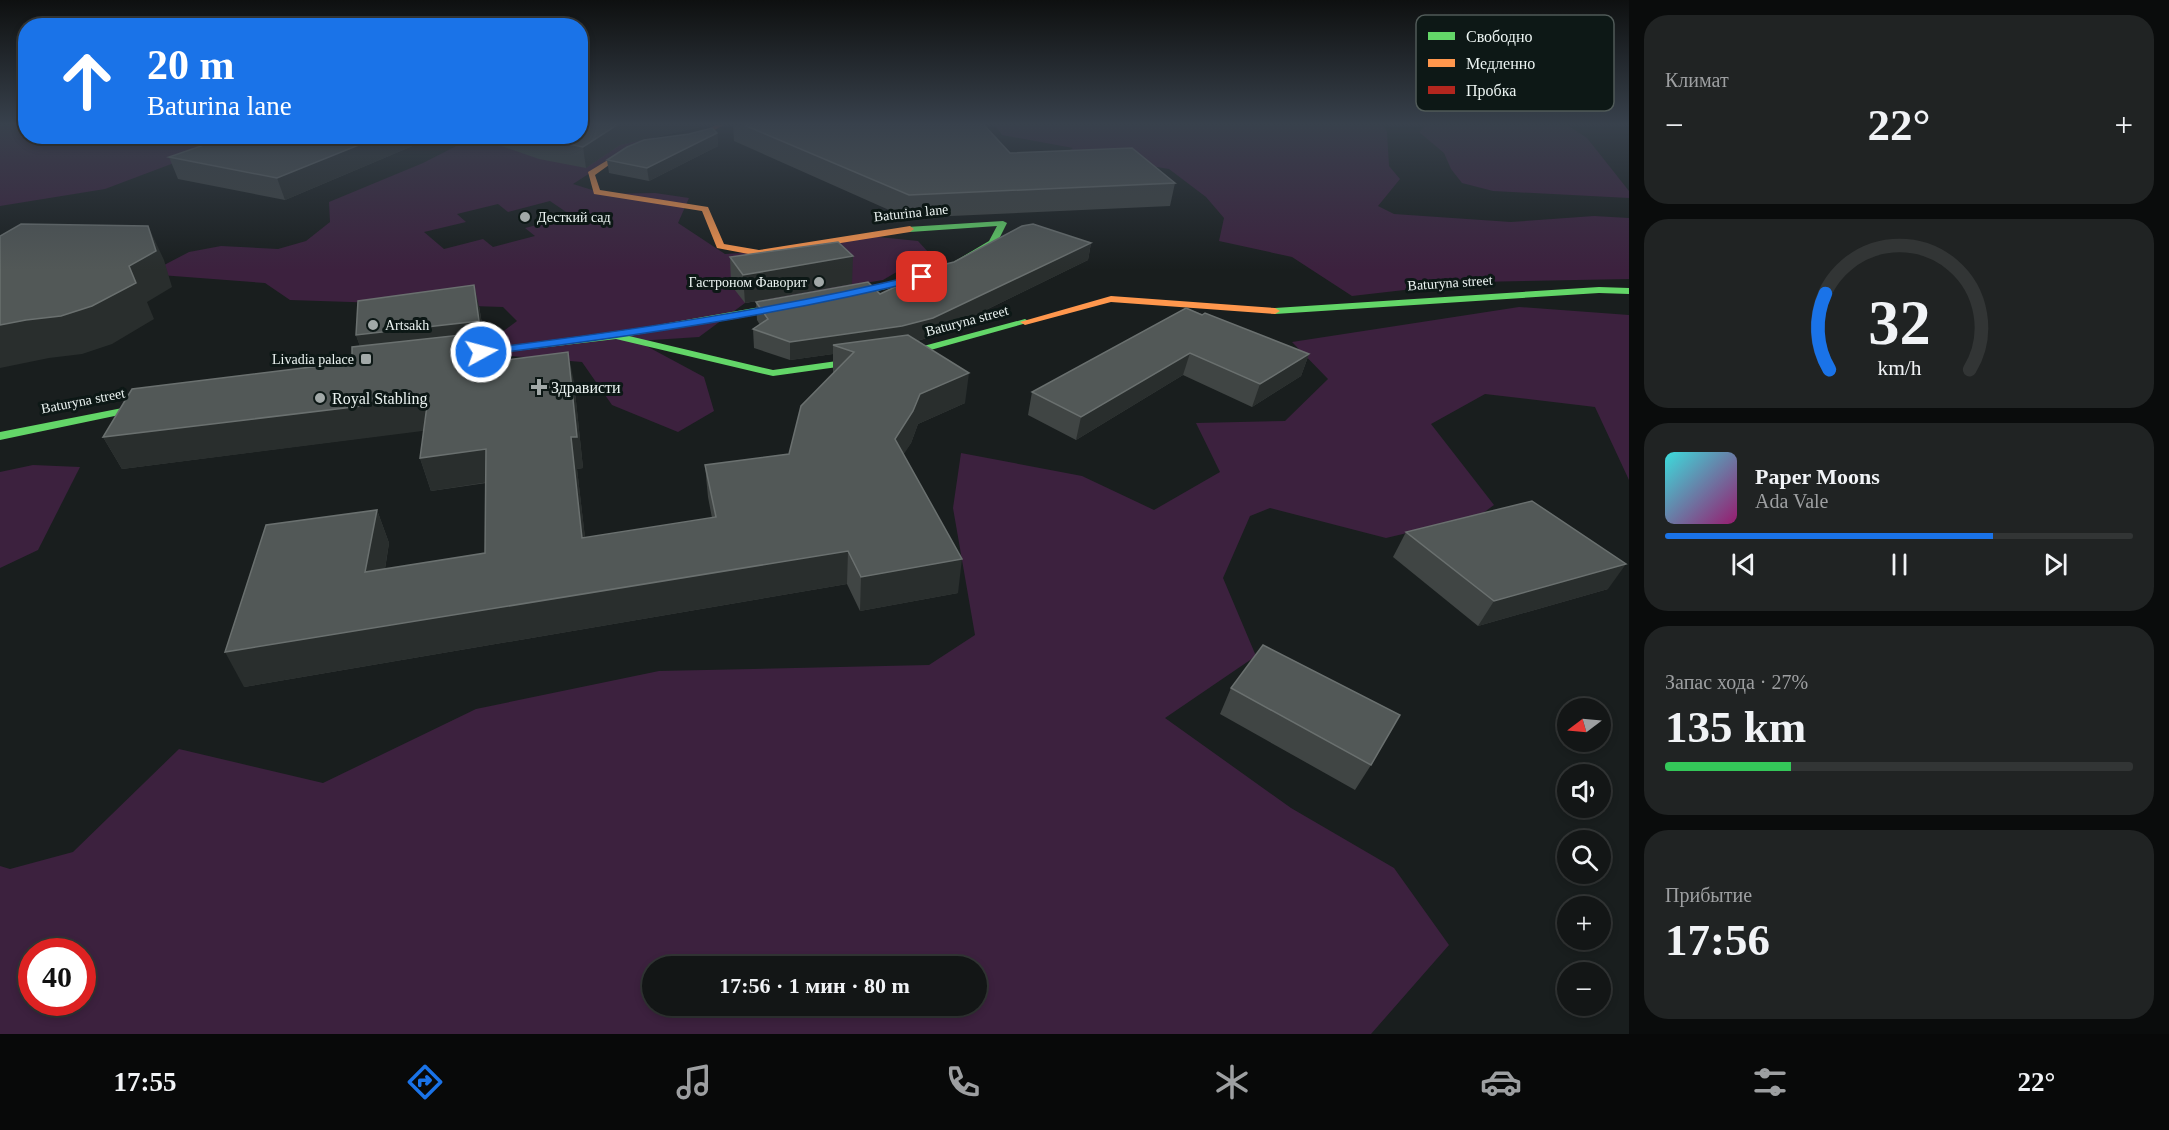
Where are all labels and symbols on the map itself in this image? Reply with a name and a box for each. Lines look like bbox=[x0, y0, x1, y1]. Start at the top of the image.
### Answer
legend bbox=[1416, 15, 1614, 111]
text: Свободно bbox=[1466, 28, 1533, 46]
text: Медленно bbox=[1466, 55, 1535, 73]
text: Пробка bbox=[1466, 82, 1516, 100]
street label: Baturina lane bbox=[873, 202, 949, 224]
marker: Десткий сад bbox=[518, 210, 532, 224]
place label: Десткий сад bbox=[537, 210, 611, 225]
pin bbox=[896, 251, 947, 302]
street label: Baturyna street bbox=[1407, 273, 1493, 293]
place label: Гастроном Фаворит bbox=[689, 275, 807, 290]
marker: Гастроном Фаворит bbox=[812, 275, 826, 289]
street label: Baturyna street bbox=[924, 303, 1010, 339]
marker: Artsakh bbox=[366, 318, 380, 332]
place label: Artsakh bbox=[385, 318, 429, 333]
position arrow bbox=[449, 320, 513, 384]
place label: Livadia palace bbox=[272, 352, 354, 367]
marker: Livadia palace bbox=[359, 352, 373, 366]
place label: Здрависти bbox=[551, 379, 621, 397]
marker: Здрависти bbox=[532, 380, 546, 394]
street label: Baturyna street bbox=[40, 385, 126, 416]
place label: Royal Stabling bbox=[332, 390, 428, 408]
marker: Royal Stabling bbox=[313, 391, 327, 405]
north arrow bbox=[1557, 698, 1611, 752]
speed limit sign: 40 bbox=[18, 938, 96, 1016]

